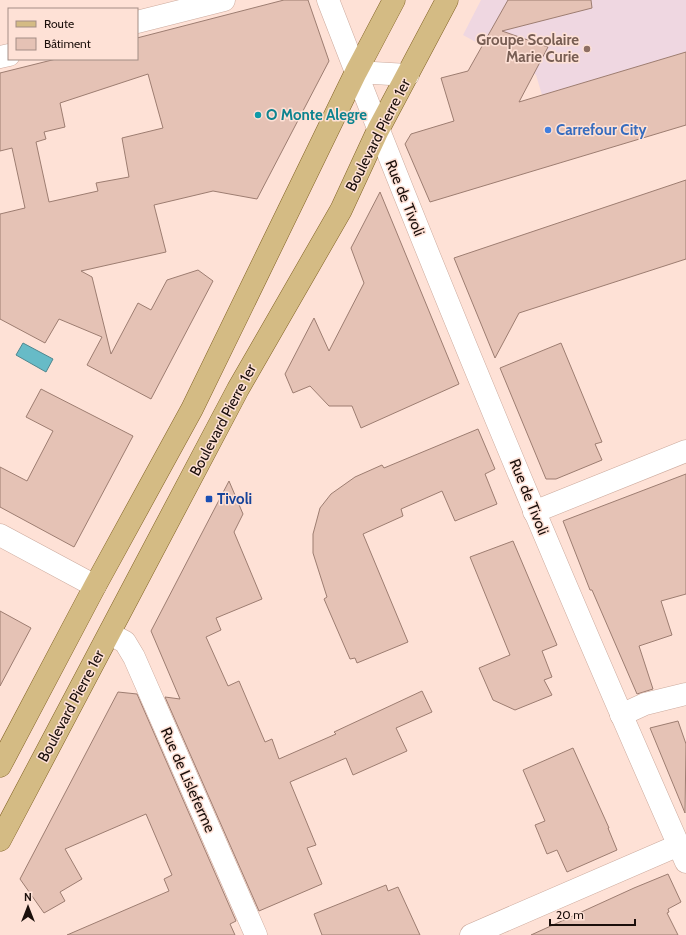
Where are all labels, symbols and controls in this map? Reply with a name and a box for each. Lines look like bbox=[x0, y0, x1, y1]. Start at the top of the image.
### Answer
legend bbox=[8, 8, 138, 60]
text: Route bbox=[44, 16, 74, 31]
place label: Groupe Scolaire Marie Curie bbox=[476, 31, 579, 66]
text: Bâtiment bbox=[44, 36, 91, 51]
marker: Groupe Scolaire Marie Curie bbox=[582, 44, 592, 54]
street label: Boulevard Pierre 1er bbox=[342, 75, 414, 194]
place label: O Monte Alegre bbox=[266, 106, 367, 124]
marker: O Monte Alegre bbox=[253, 110, 263, 120]
place label: Carrefour City bbox=[556, 121, 647, 139]
marker: Carrefour City bbox=[543, 125, 553, 135]
street label: Rue de Tivoli bbox=[382, 157, 428, 239]
street label: Boulevard Pierre 1er bbox=[186, 361, 260, 479]
street label: Rue de Tivoli bbox=[506, 456, 552, 538]
place label: Tivoli bbox=[217, 490, 252, 508]
marker: Tivoli bbox=[204, 494, 214, 504]
street label: Boulevard Pierre 1er bbox=[34, 647, 108, 765]
street label: Rue de Lisleferme bbox=[157, 725, 219, 836]
north arrow bbox=[8, 887, 48, 927]
text: N bbox=[24, 890, 32, 904]
scale bar bbox=[550, 901, 635, 927]
text: 20 m bbox=[556, 907, 584, 922]

